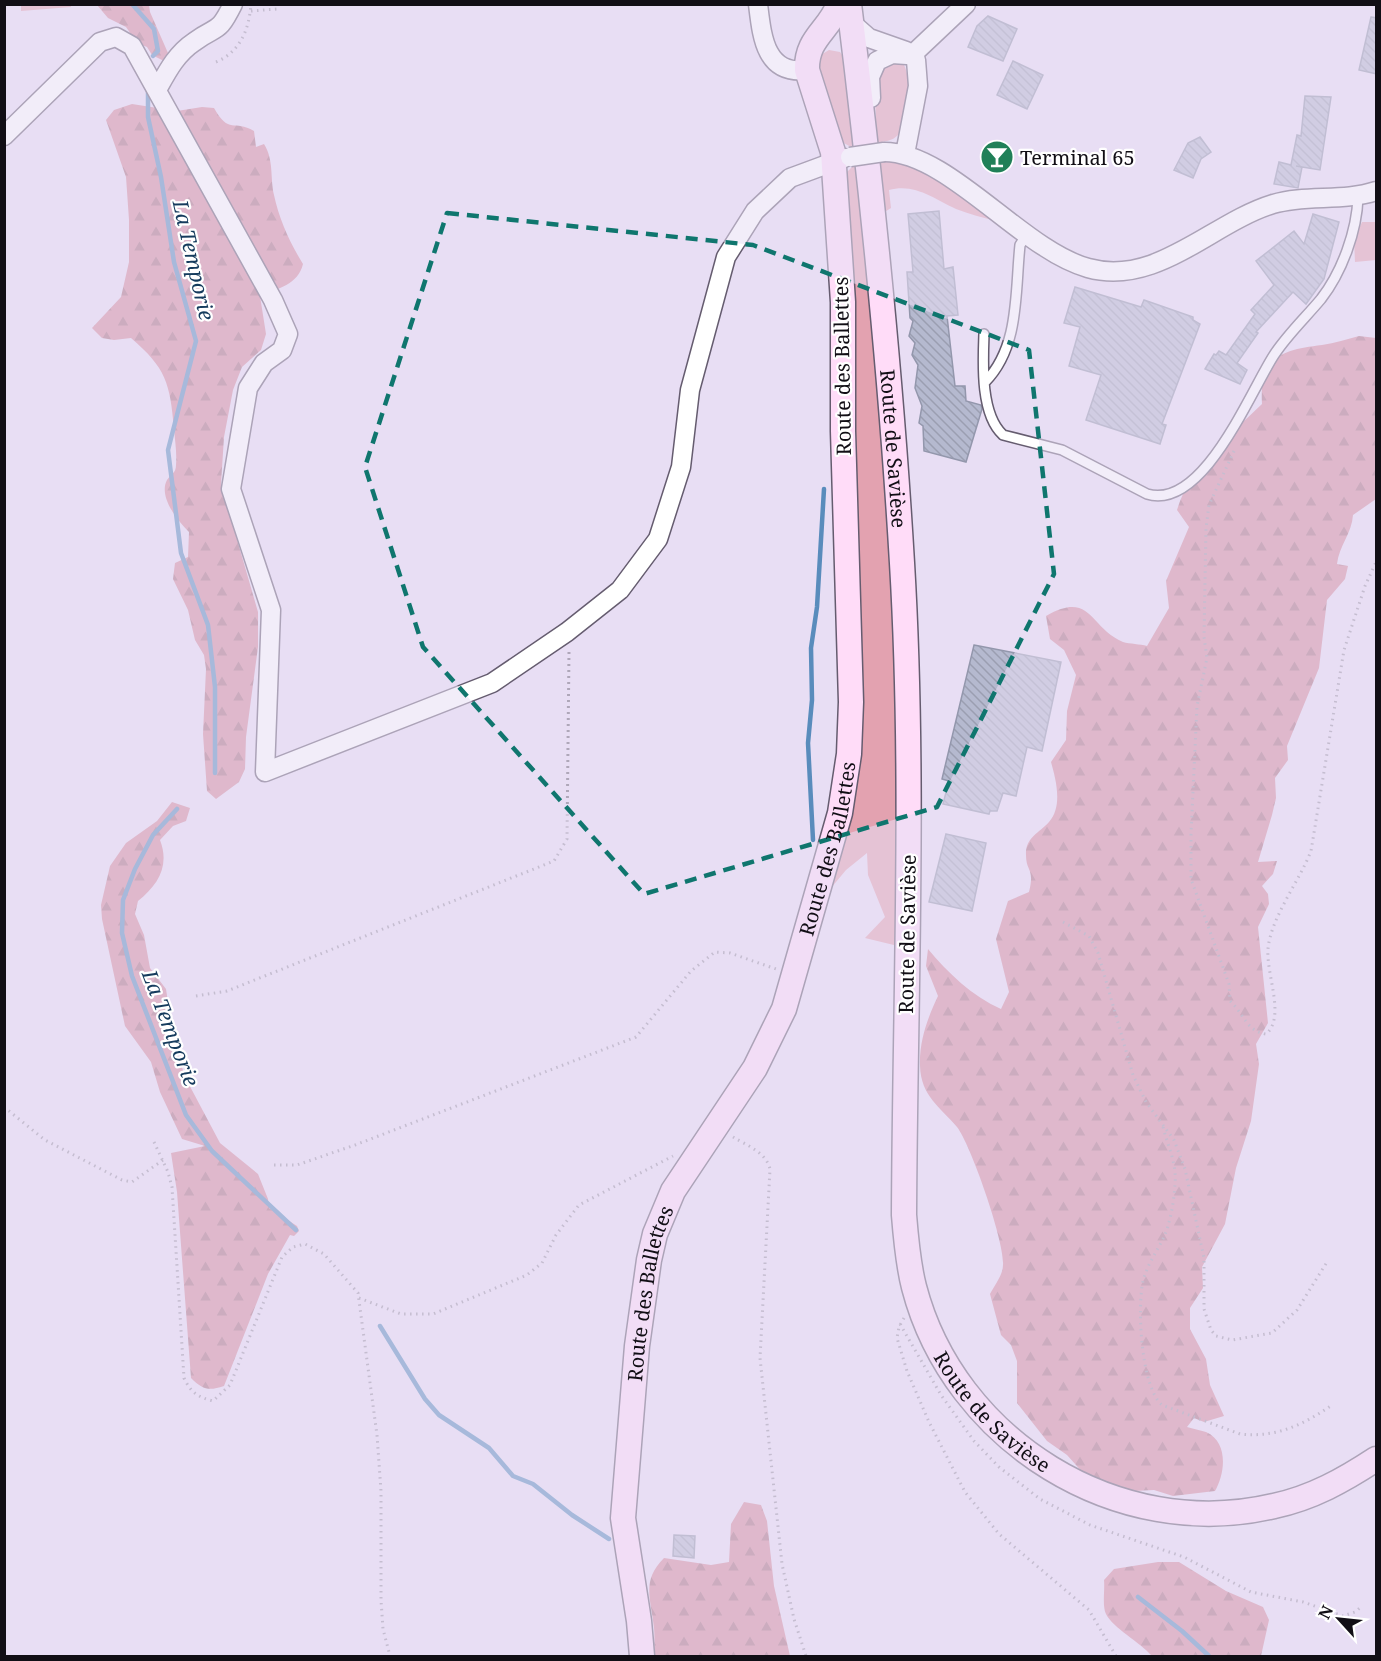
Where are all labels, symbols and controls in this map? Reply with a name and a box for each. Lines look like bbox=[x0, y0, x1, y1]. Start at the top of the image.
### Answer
bar icon: Terminal 65 bbox=[979, 139, 1015, 175]
place label: Terminal 65 bbox=[1020, 144, 1135, 171]
water label: La Temporie bbox=[166, 196, 221, 323]
street label: Route des Ballettes bbox=[827, 276, 857, 456]
street label: Route de Savièse bbox=[874, 368, 913, 529]
street label: Route des Ballettes bbox=[792, 760, 861, 939]
street label: Route de Savièse bbox=[892, 854, 922, 1014]
water label: La Temporie bbox=[136, 965, 206, 1090]
street label: Route des Ballettes bbox=[621, 1201, 679, 1382]
street label: Route de Savièse bbox=[928, 1346, 1056, 1478]
north arrow bbox=[1309, 1589, 1369, 1649]
text: N bbox=[1313, 1601, 1338, 1623]

